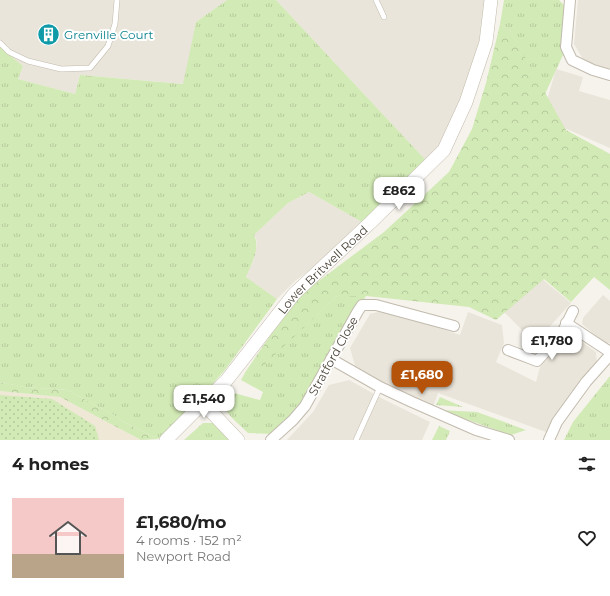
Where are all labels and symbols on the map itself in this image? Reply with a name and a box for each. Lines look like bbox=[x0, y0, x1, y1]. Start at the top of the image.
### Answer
building icon: Grenville Court bbox=[36, 21, 62, 47]
place label: Grenville Court bbox=[64, 27, 154, 42]
pin: £862 bbox=[375, 177, 423, 211]
street label: Lower Britwell Road bbox=[274, 222, 370, 317]
street label: Stratford Close bbox=[305, 314, 361, 398]
pin: £1,780 bbox=[519, 327, 585, 361]
pin: £1,680 bbox=[389, 361, 455, 395]
pin: £1,540 bbox=[171, 385, 237, 419]

